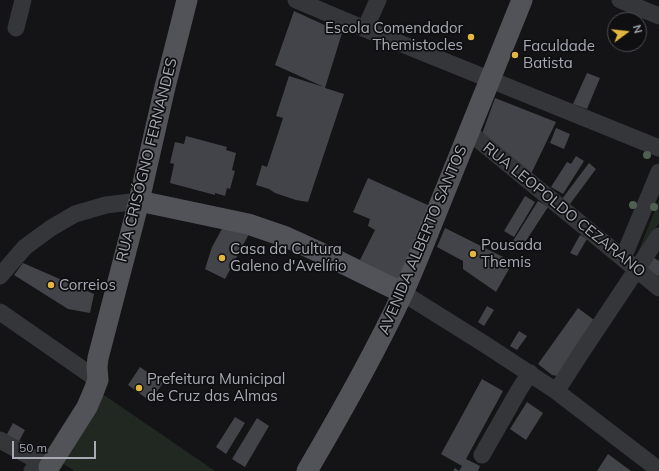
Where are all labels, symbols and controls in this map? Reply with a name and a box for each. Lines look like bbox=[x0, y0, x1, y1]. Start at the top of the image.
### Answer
north arrow bbox=[607, 12, 647, 52]
place label: Escola Comendador Themistocles bbox=[325, 19, 463, 54]
text: N bbox=[630, 23, 645, 35]
marker: Escola Comendador Themistocles bbox=[466, 32, 476, 42]
place label: Faculdade Batista bbox=[523, 37, 595, 72]
marker: Faculdade Batista bbox=[510, 50, 520, 60]
street label: RUA CRISÓGNO FERNANDES bbox=[113, 56, 181, 264]
street label: RUA LEOPOLDO CEZARANO bbox=[479, 139, 649, 281]
street label: AVENIDA ALBERTO SANTOS bbox=[375, 143, 471, 337]
place label: Pousada Themis bbox=[481, 236, 542, 271]
place label: Casa da Cultura Galeno d'Avelírio bbox=[230, 240, 347, 275]
marker: Pousada Themis bbox=[468, 249, 478, 259]
marker: Casa da Cultura Galeno d'Avelírio bbox=[217, 253, 227, 263]
place label: Correios bbox=[59, 276, 116, 294]
marker: Correios bbox=[46, 280, 56, 290]
place label: Prefeitura Municipal de Cruz das Almas bbox=[147, 370, 285, 405]
marker: Prefeitura Municipal de Cruz das Almas bbox=[134, 383, 144, 393]
scale bar bbox=[14, 433, 98, 459]
text: 50 m bbox=[19, 440, 47, 455]

